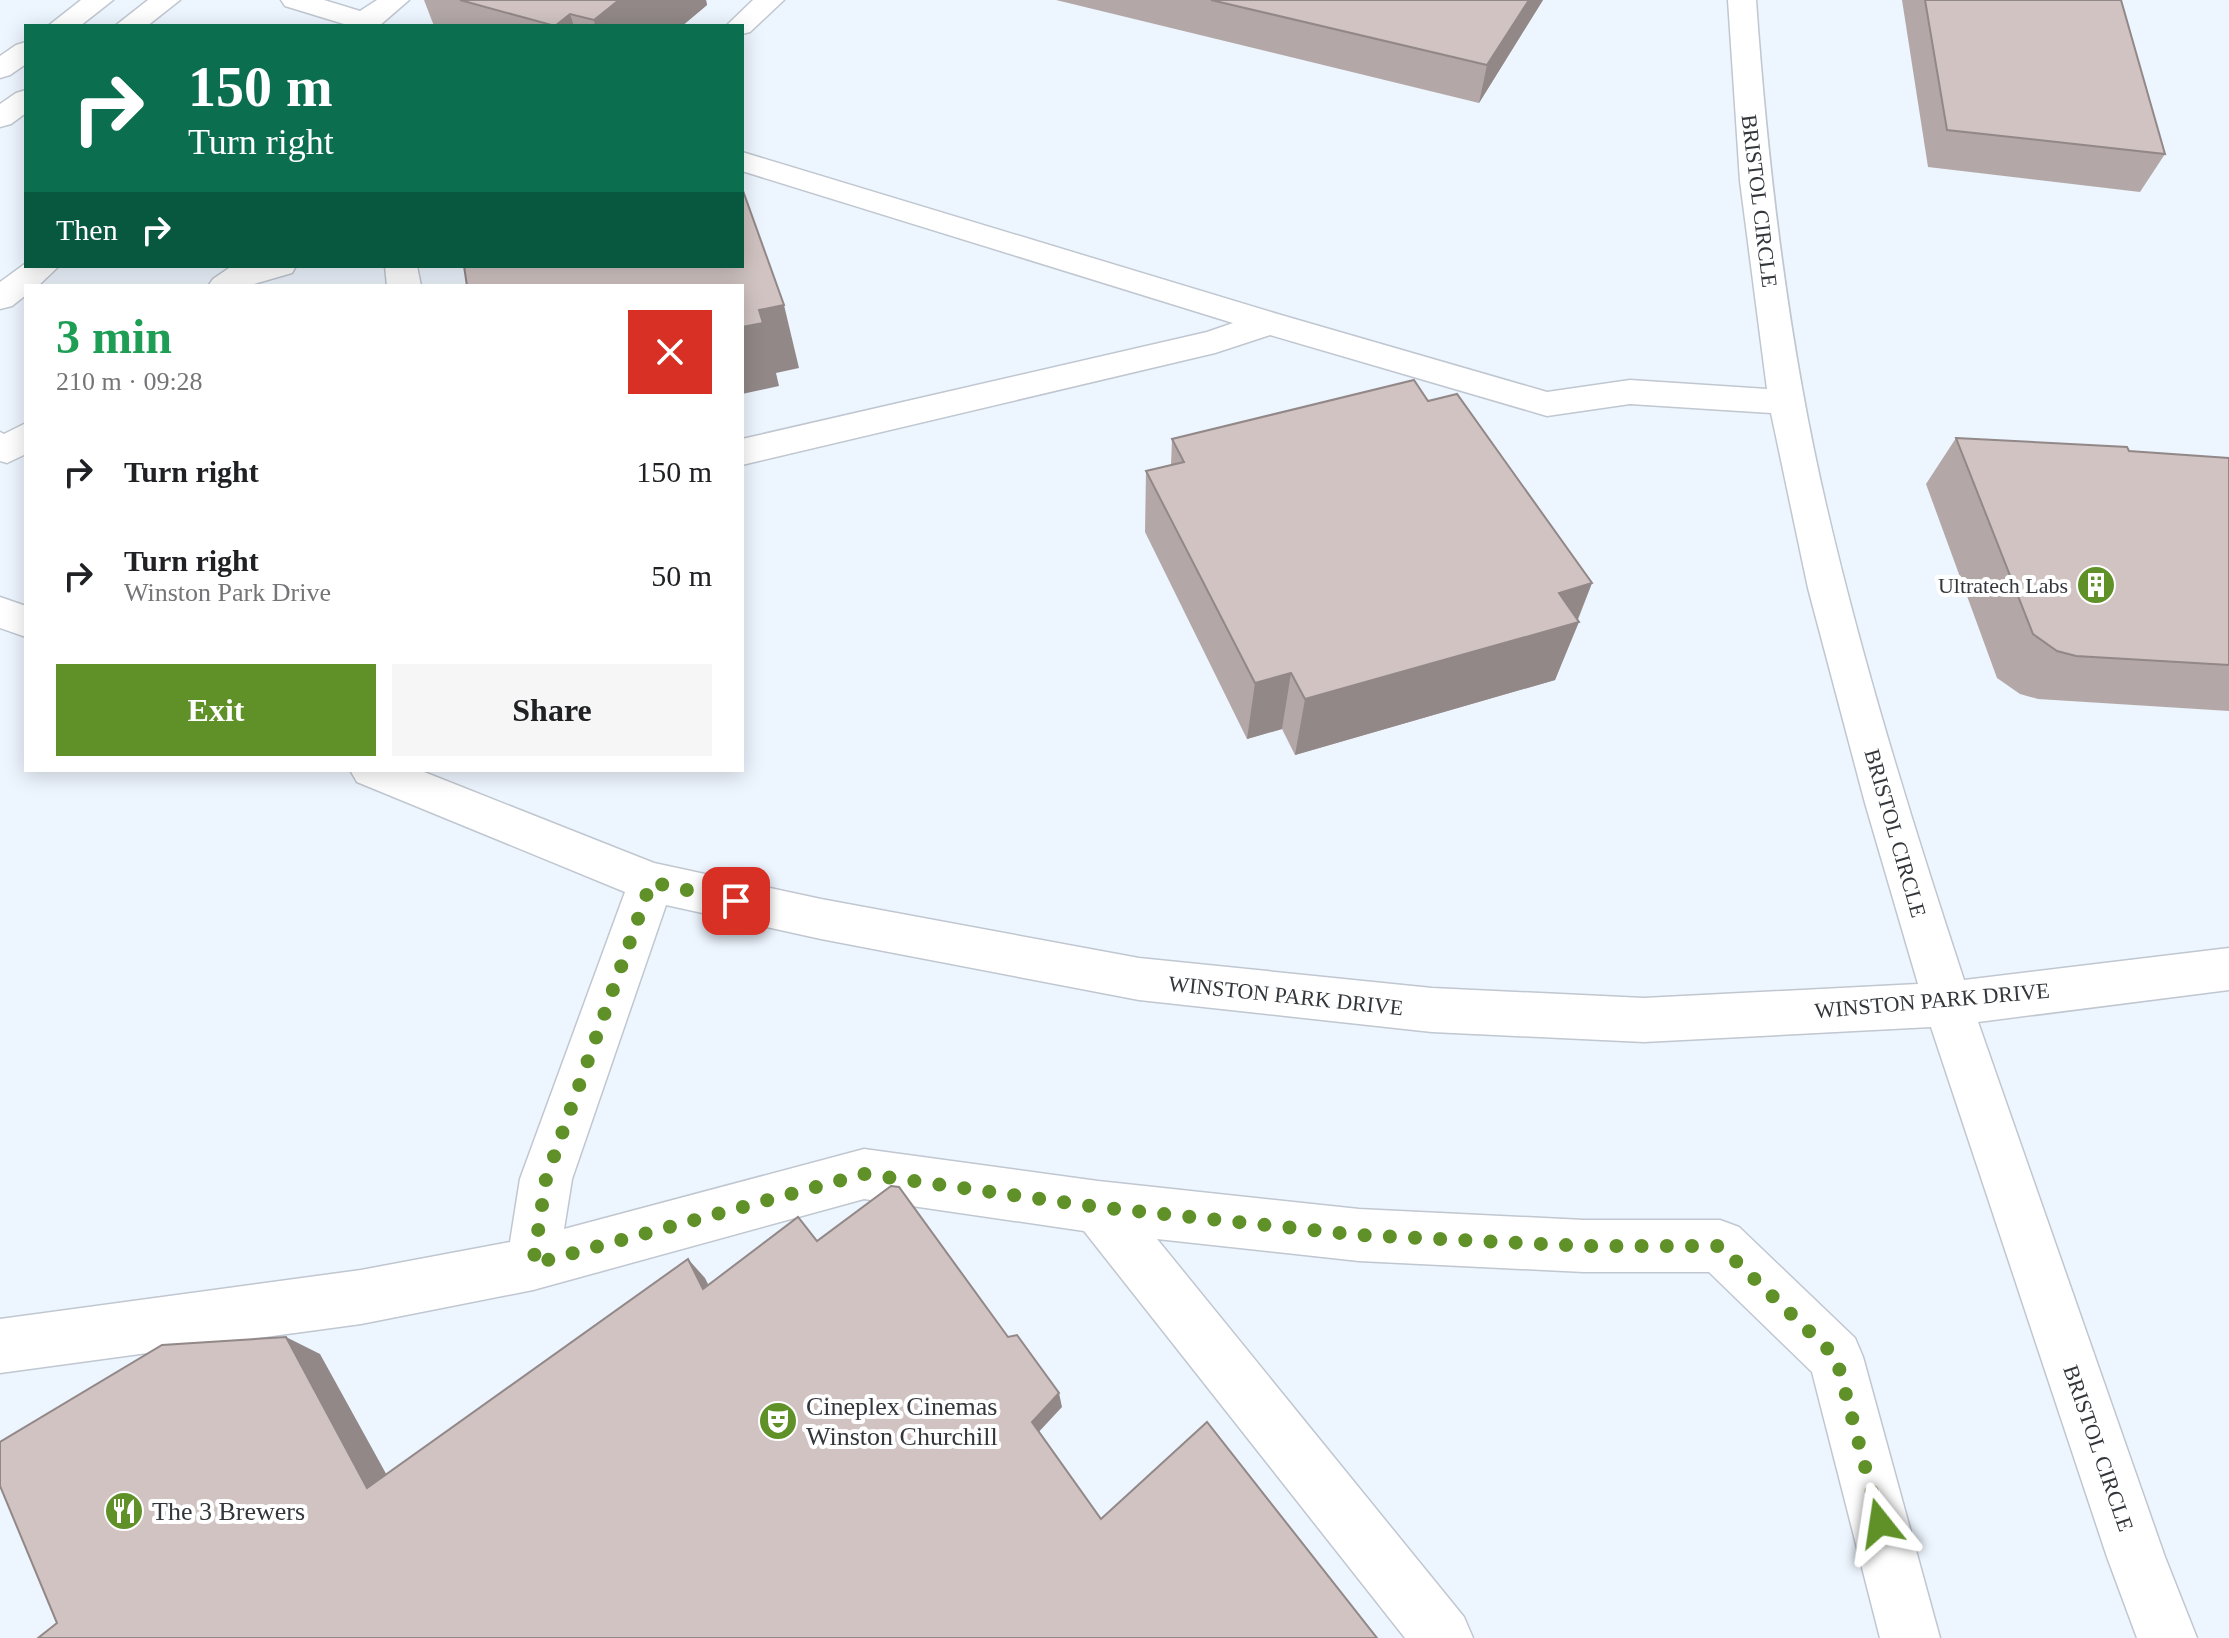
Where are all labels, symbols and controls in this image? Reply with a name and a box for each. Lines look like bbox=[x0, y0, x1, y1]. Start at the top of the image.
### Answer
icon: right bbox=[56, 56, 160, 160]
text: 150 m bbox=[188, 56, 333, 118]
street label: BRISTOL CIRCLE bbox=[1736, 113, 1783, 289]
text: Turn right bbox=[188, 122, 334, 162]
icon: right bbox=[134, 208, 178, 252]
text: Then bbox=[56, 213, 118, 246]
text: 3 min bbox=[56, 310, 172, 363]
button: close bbox=[628, 310, 712, 394]
text: 210 m · 09:28 bbox=[56, 367, 203, 396]
icon: right bbox=[56, 450, 100, 494]
text: Turn right bbox=[124, 455, 259, 488]
text: 150 m bbox=[636, 455, 712, 488]
text: Turn right bbox=[124, 544, 259, 577]
icon: right bbox=[56, 554, 100, 598]
text: 50 m bbox=[651, 559, 712, 592]
building icon: Ultratech Labs bbox=[2075, 564, 2117, 606]
place label: Ultratech Labs bbox=[1938, 573, 2068, 598]
text: Winston Park Drive bbox=[124, 578, 331, 607]
button: Exit bbox=[56, 664, 376, 756]
button: Share bbox=[392, 664, 712, 756]
street label: BRISTOL CIRCLE bbox=[1859, 746, 1932, 920]
pin bbox=[702, 867, 770, 935]
icon: arrive bbox=[714, 879, 758, 923]
street label: WINSTON PARK DRIVE bbox=[1167, 971, 1405, 1020]
street label: WINSTON PARK DRIVE bbox=[1813, 978, 2051, 1023]
street label: BRISTOL CIRCLE bbox=[2058, 1362, 2139, 1535]
place label: Cineplex Cinemas Winston Churchill bbox=[806, 1392, 998, 1451]
theatre icon: Cineplex Cinemas Winston Churchill bbox=[757, 1400, 799, 1442]
position arrow bbox=[1838, 1481, 1922, 1565]
restaurant icon: The 3 Brewers bbox=[103, 1490, 145, 1532]
place label: The 3 Brewers bbox=[152, 1497, 305, 1526]

